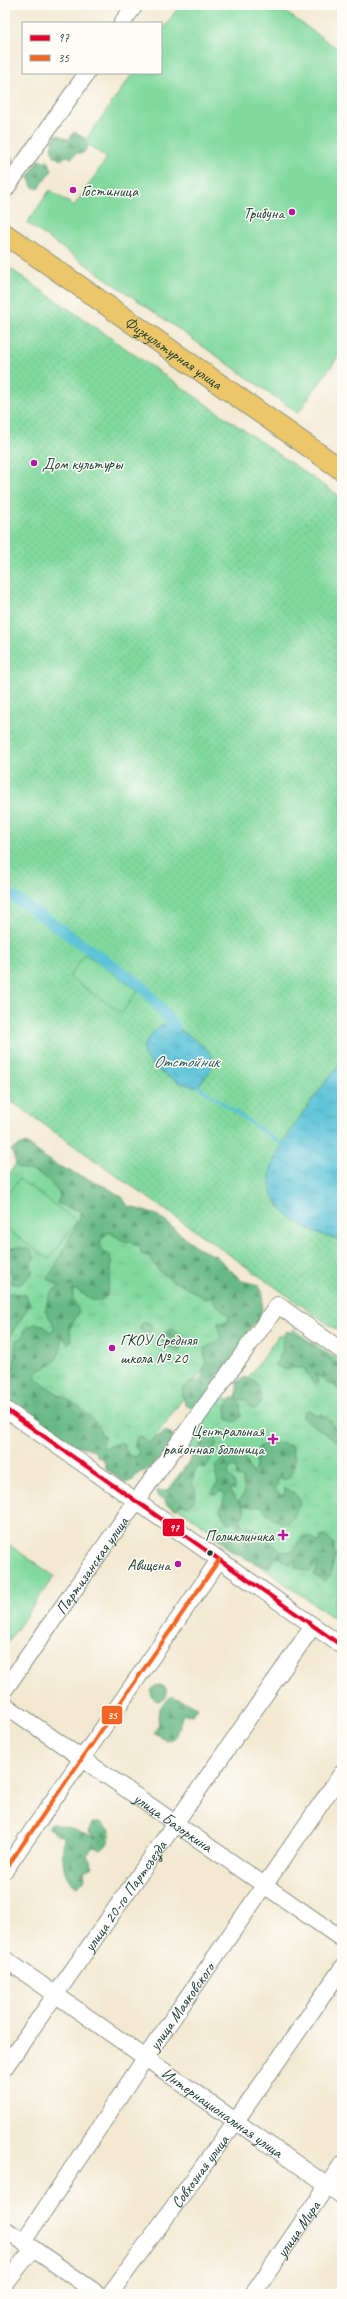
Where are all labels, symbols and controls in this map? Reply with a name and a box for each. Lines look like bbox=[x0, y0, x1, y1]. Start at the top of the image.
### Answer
legend bbox=[22, 22, 162, 74]
text: 97 bbox=[58, 30, 69, 46]
text: 35 bbox=[58, 50, 69, 66]
place label: Гостиница bbox=[81, 181, 139, 201]
marker: Гостиница bbox=[68, 185, 78, 195]
place label: Трибуна bbox=[243, 203, 285, 223]
marker: Трибуна bbox=[287, 207, 297, 217]
street label: Физкультурная улица bbox=[120, 312, 227, 395]
place label: Дом культуры bbox=[42, 454, 124, 474]
marker: Дом культуры bbox=[29, 458, 39, 468]
water label: Отстойник bbox=[153, 1051, 221, 1072]
place label: ГКОУ Средняя школа № 20 bbox=[120, 1330, 198, 1368]
marker: ГКОУ Средняя школа № 20 bbox=[107, 1343, 117, 1353]
place label: Центральная районная больница bbox=[163, 1421, 265, 1459]
marker: Центральная районная больница bbox=[267, 1433, 279, 1445]
street label: Партизанская улица bbox=[51, 1512, 134, 1618]
line badge: 97 bbox=[162, 1518, 185, 1537]
text: 97 bbox=[169, 1520, 180, 1534]
place label: Поликлиника bbox=[205, 1526, 276, 1546]
marker: Поликлиника bbox=[277, 1529, 289, 1541]
unlabelled marker bbox=[205, 1548, 215, 1558]
place label: Авицена bbox=[127, 1555, 171, 1575]
marker: Авицена bbox=[173, 1559, 183, 1569]
line badge: 35 bbox=[101, 1705, 123, 1725]
text: 35 bbox=[107, 1708, 118, 1722]
street label: улица Базоркина bbox=[129, 1788, 217, 1858]
street label: улица 20-го Партсъезда bbox=[79, 1836, 172, 1956]
street label: улица Маяковского bbox=[144, 1957, 220, 2055]
street label: Интернациональная улица bbox=[157, 2063, 288, 2163]
street label: Совхозная улица bbox=[167, 2130, 234, 2212]
street label: улица Мира bbox=[271, 2196, 326, 2262]

